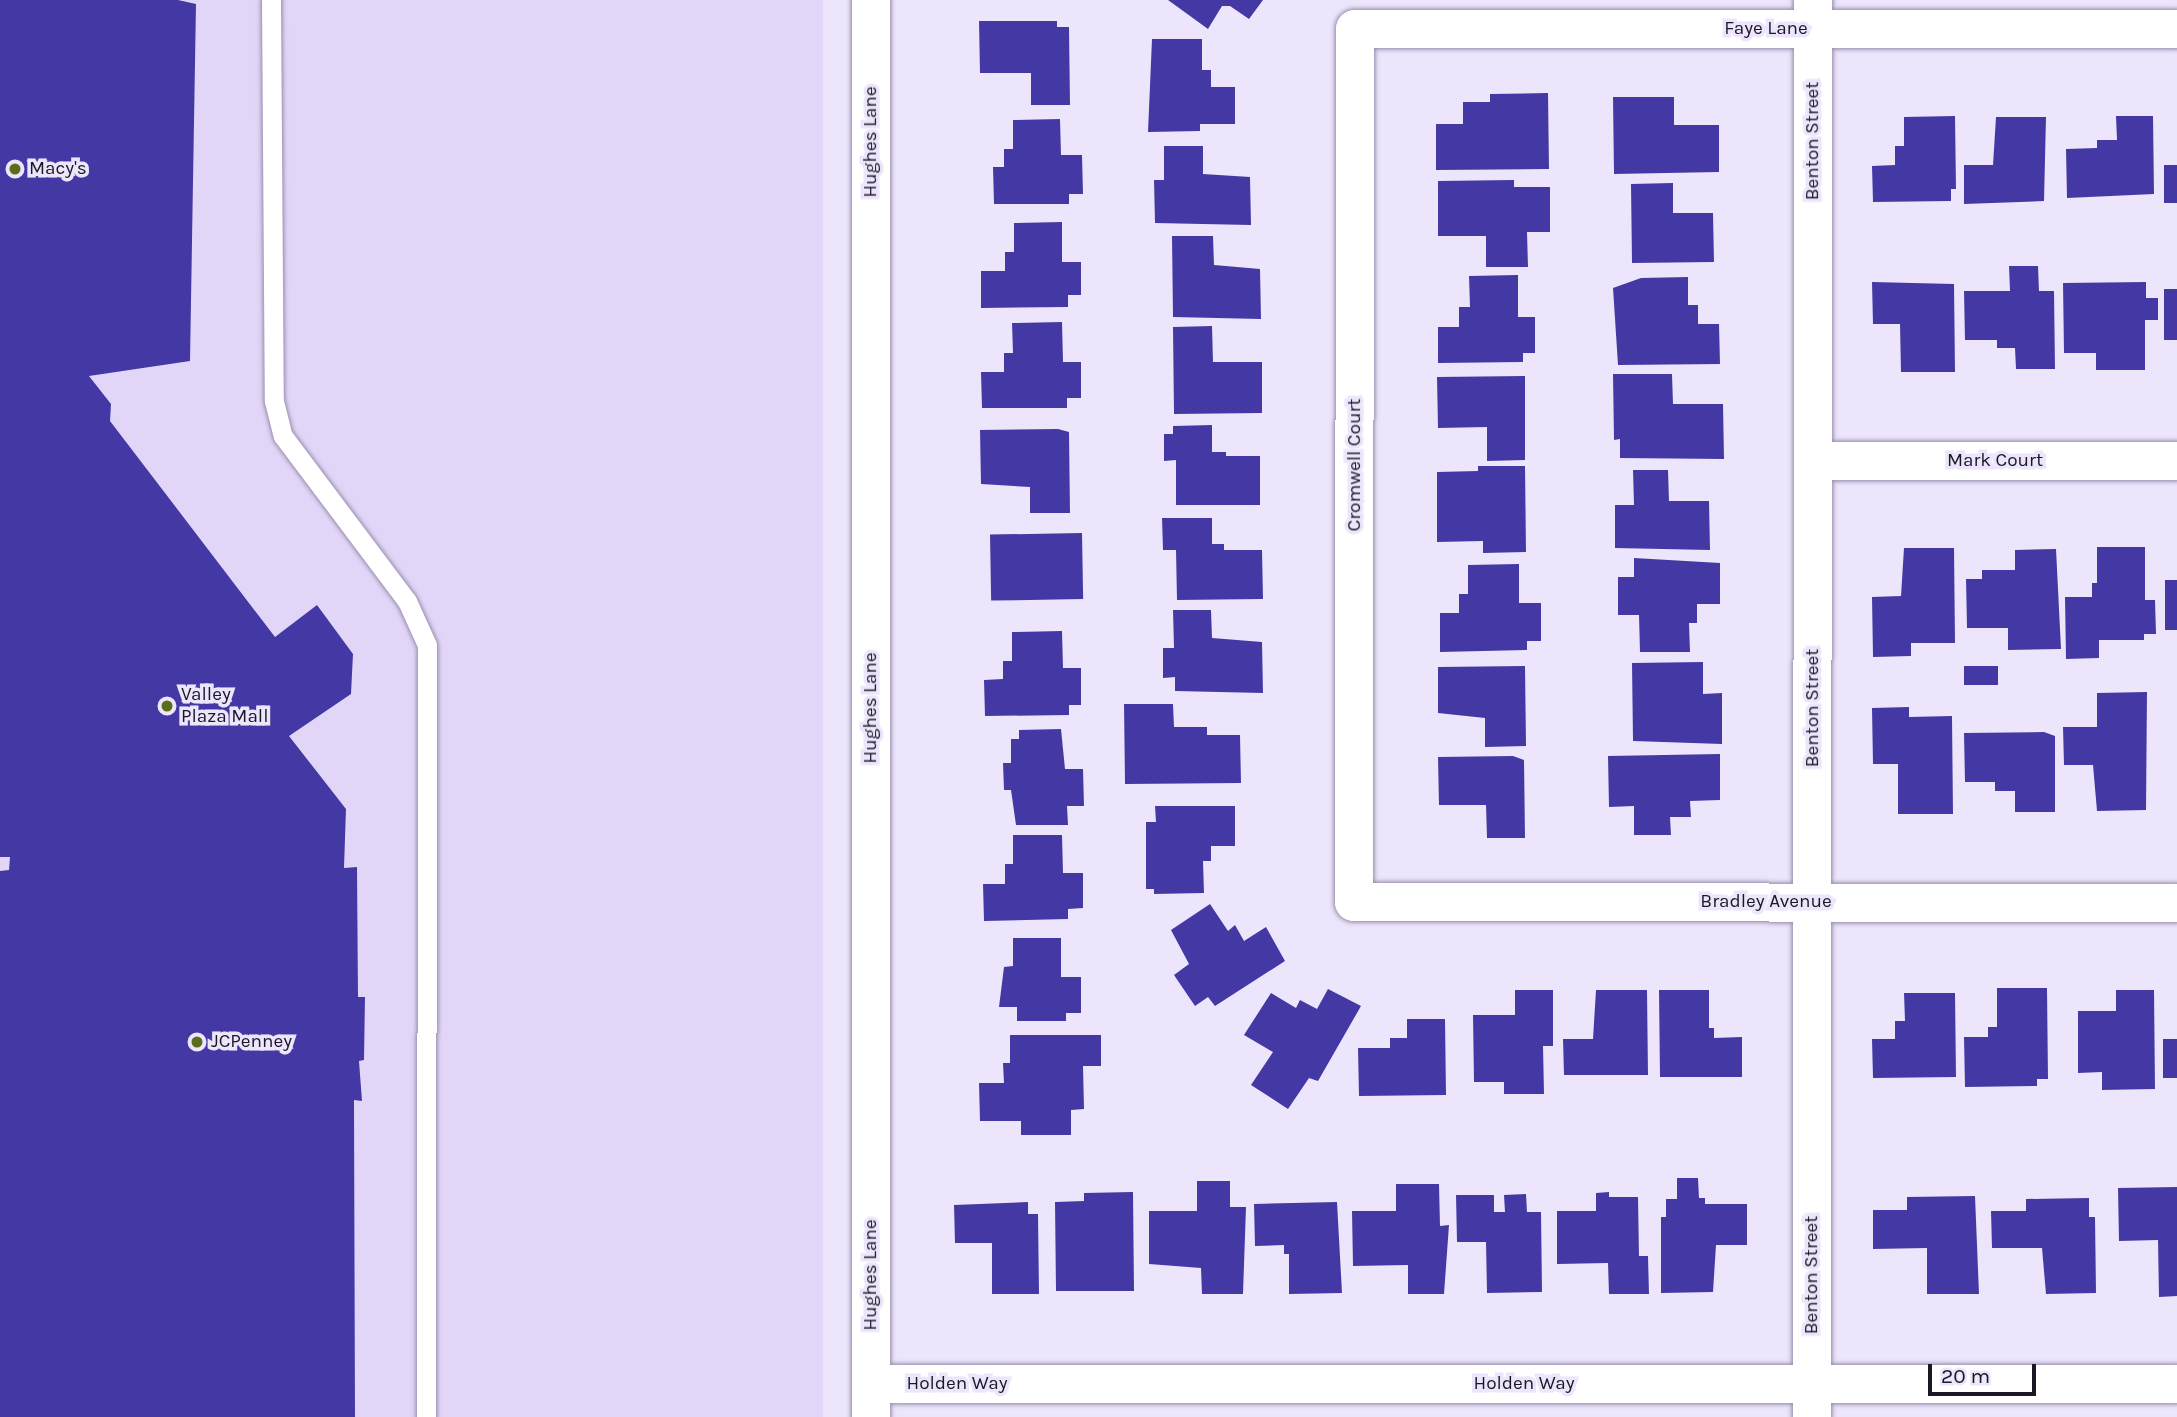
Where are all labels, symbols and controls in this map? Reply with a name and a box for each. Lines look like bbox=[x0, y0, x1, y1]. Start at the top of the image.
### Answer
street label: Faye Lane bbox=[1724, 18, 1808, 40]
street label: Benton Street bbox=[1802, 82, 1824, 200]
street label: Hughes Lane bbox=[860, 86, 882, 198]
place label: Macy's bbox=[29, 158, 87, 180]
marker: Macy's bbox=[7, 161, 23, 177]
street label: Cromwell Court bbox=[1344, 399, 1366, 531]
street label: Mark Court bbox=[1947, 450, 2043, 472]
street label: Benton Street bbox=[1802, 649, 1824, 767]
street label: Hughes Lane bbox=[860, 652, 882, 764]
place label: Valley Plaza Mall bbox=[181, 684, 268, 728]
marker: Valley Plaza Mall bbox=[159, 698, 175, 714]
street label: Bradley Avenue bbox=[1700, 891, 1832, 913]
place label: JCPenney bbox=[211, 1031, 292, 1053]
marker: JCPenney bbox=[189, 1034, 205, 1050]
street label: Benton Street bbox=[1801, 1216, 1823, 1334]
street label: Hughes Lane bbox=[860, 1219, 882, 1331]
scale bar bbox=[1932, 1350, 2040, 1394]
text: 20 m bbox=[1941, 1364, 1990, 1388]
street label: Holden Way bbox=[906, 1373, 1008, 1395]
street label: Holden Way bbox=[1473, 1373, 1575, 1395]

